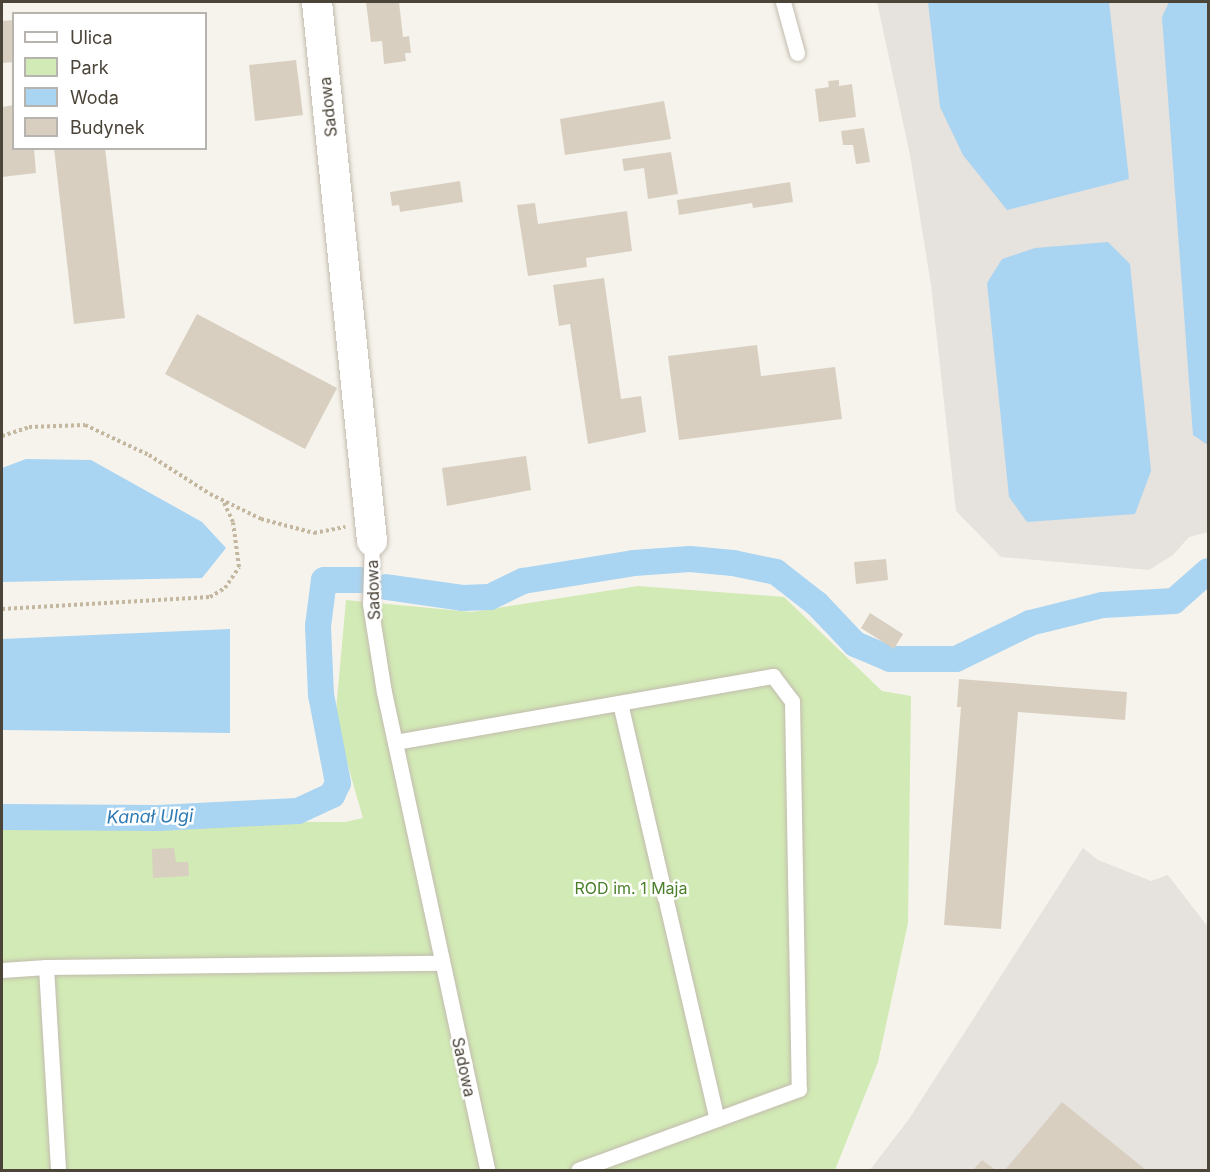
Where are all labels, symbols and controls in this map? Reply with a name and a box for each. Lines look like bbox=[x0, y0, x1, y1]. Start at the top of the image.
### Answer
legend bbox=[12, 12, 207, 150]
text: Ulica bbox=[70, 27, 113, 48]
text: Park bbox=[70, 57, 109, 78]
street label: Sadowa bbox=[315, 76, 341, 138]
text: Woda bbox=[70, 87, 119, 108]
text: Budynek bbox=[70, 117, 145, 138]
street label: Sadowa bbox=[362, 559, 384, 621]
water label: Kanał Ulgi bbox=[106, 805, 194, 829]
park label: ROD im. 1 Maja bbox=[575, 878, 687, 898]
street label: Sadowa bbox=[448, 1035, 480, 1099]

